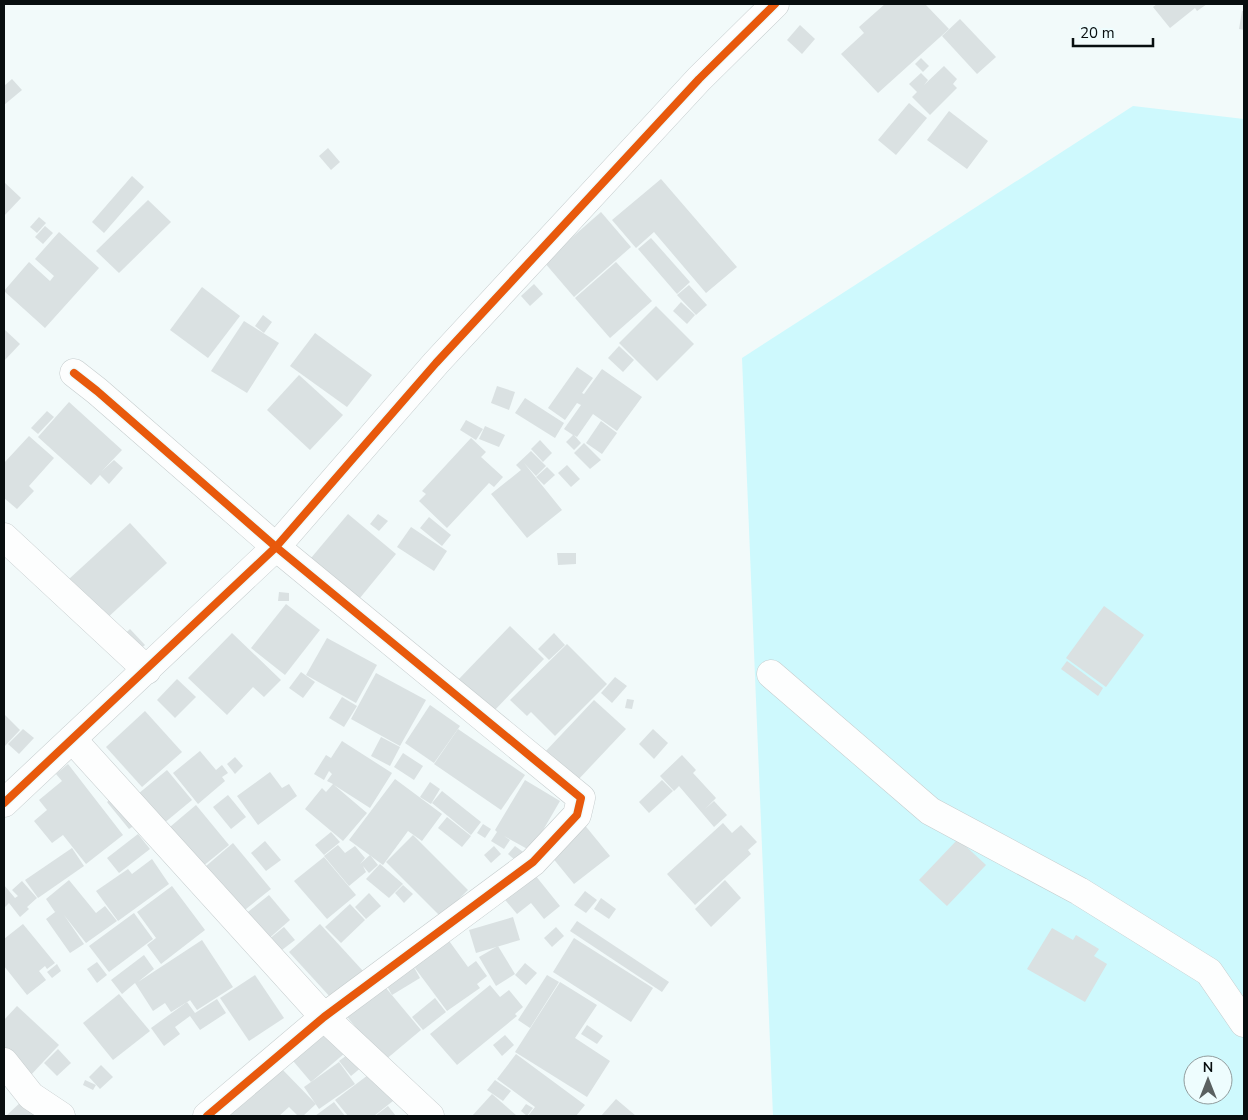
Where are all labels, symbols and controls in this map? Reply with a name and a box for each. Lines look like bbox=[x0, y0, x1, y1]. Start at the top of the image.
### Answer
scale bar bbox=[1073, 15, 1153, 47]
text: 20 m bbox=[1080, 23, 1115, 43]
north arrow bbox=[1183, 1055, 1233, 1105]
text: N bbox=[1203, 1058, 1213, 1077]

